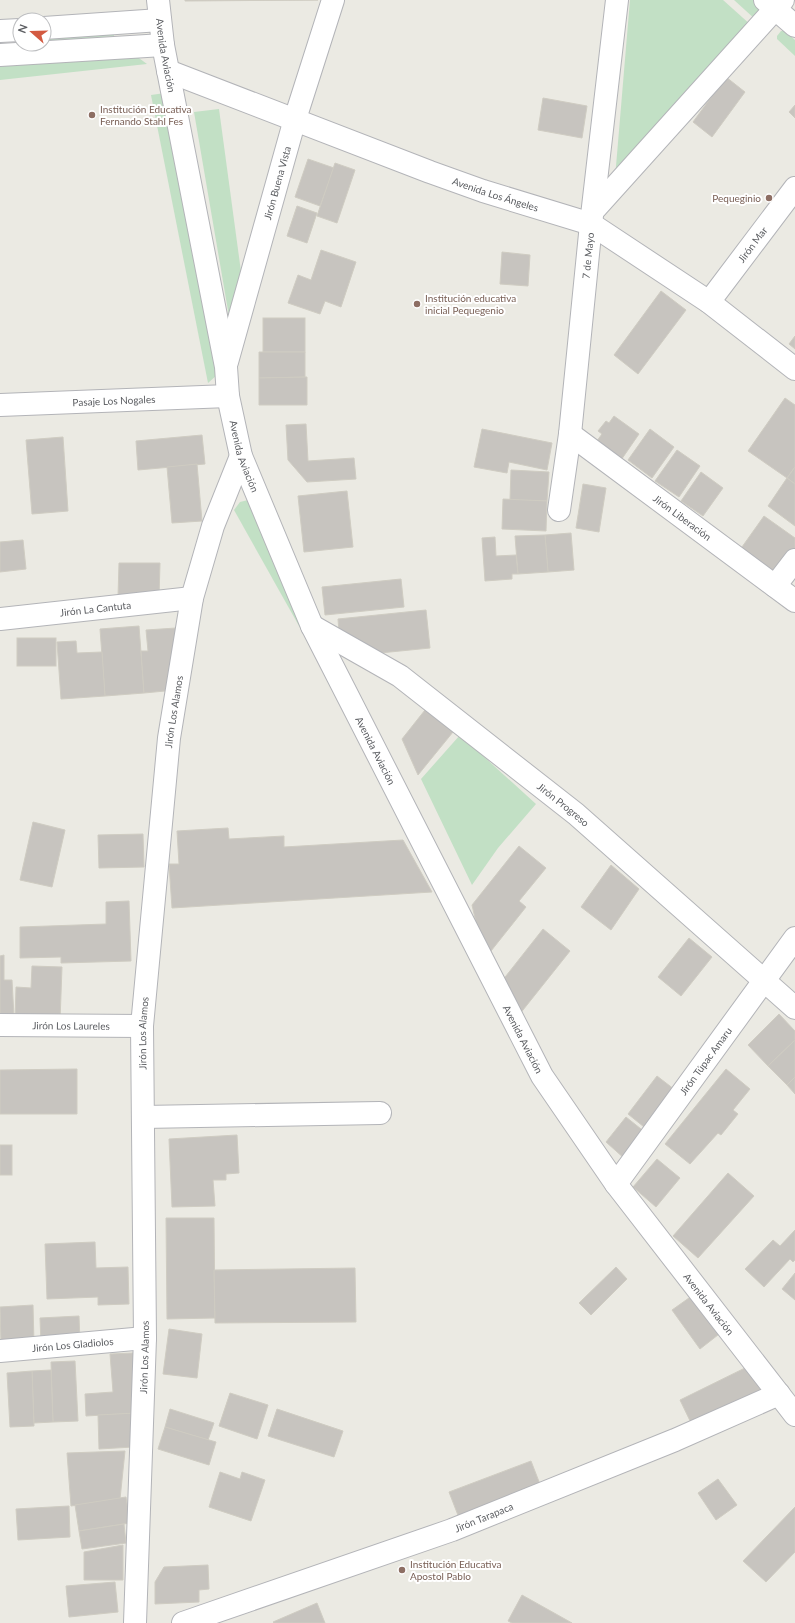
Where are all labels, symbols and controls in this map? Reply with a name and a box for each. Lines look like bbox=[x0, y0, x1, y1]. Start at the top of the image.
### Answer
north arrow bbox=[12, 12, 52, 52]
street label: Avenida Aviación bbox=[154, 18, 178, 93]
text: N bbox=[15, 22, 30, 35]
place label: Institución Educativa Fernando Stahl Fes bbox=[100, 103, 192, 127]
marker: Institución Educativa Fernando Stahl Fes bbox=[87, 110, 97, 120]
street label: Jirón Buena Vista bbox=[261, 145, 293, 221]
street label: Avenida Los Ángeles bbox=[451, 175, 540, 214]
place label: Pequeginio bbox=[712, 192, 761, 204]
marker: Pequeginio bbox=[764, 193, 774, 203]
street label: Jirón Mar bbox=[735, 224, 770, 265]
street label: 7 de Mayo bbox=[580, 232, 596, 279]
place label: Institución educativa inicial Pequegenio bbox=[425, 292, 516, 316]
marker: Institución educativa inicial Pequegenio bbox=[412, 299, 422, 309]
street label: Pasaje Los Nogales bbox=[72, 393, 156, 408]
street label: Avenida Aviación bbox=[227, 419, 261, 494]
street label: Jirón Liberación bbox=[651, 492, 714, 543]
street label: Jirón La Cantuta bbox=[59, 599, 132, 618]
street label: Jirón Los Alamos bbox=[162, 675, 185, 749]
street label: Avenida Aviación bbox=[353, 715, 398, 787]
street label: Jirón Progreso bbox=[535, 780, 592, 829]
street label: Jirón Los Alamos bbox=[136, 996, 151, 1070]
street label: Avenida Aviación bbox=[501, 1003, 546, 1075]
street label: Jirón Los Laureles bbox=[32, 1019, 110, 1032]
street label: Jirón Túpac Amaru bbox=[677, 1025, 734, 1097]
street label: Avenida Aviación bbox=[681, 1271, 737, 1337]
street label: Jirón Los Alamos bbox=[137, 1321, 151, 1394]
street label: Jirón Los Gladiolos bbox=[31, 1335, 114, 1354]
street label: Jirón Tarapaca bbox=[453, 1500, 515, 1534]
place label: Institución Educativa Apostol Pablo bbox=[410, 1558, 502, 1582]
marker: Institución Educativa Apostol Pablo bbox=[397, 1565, 407, 1575]

